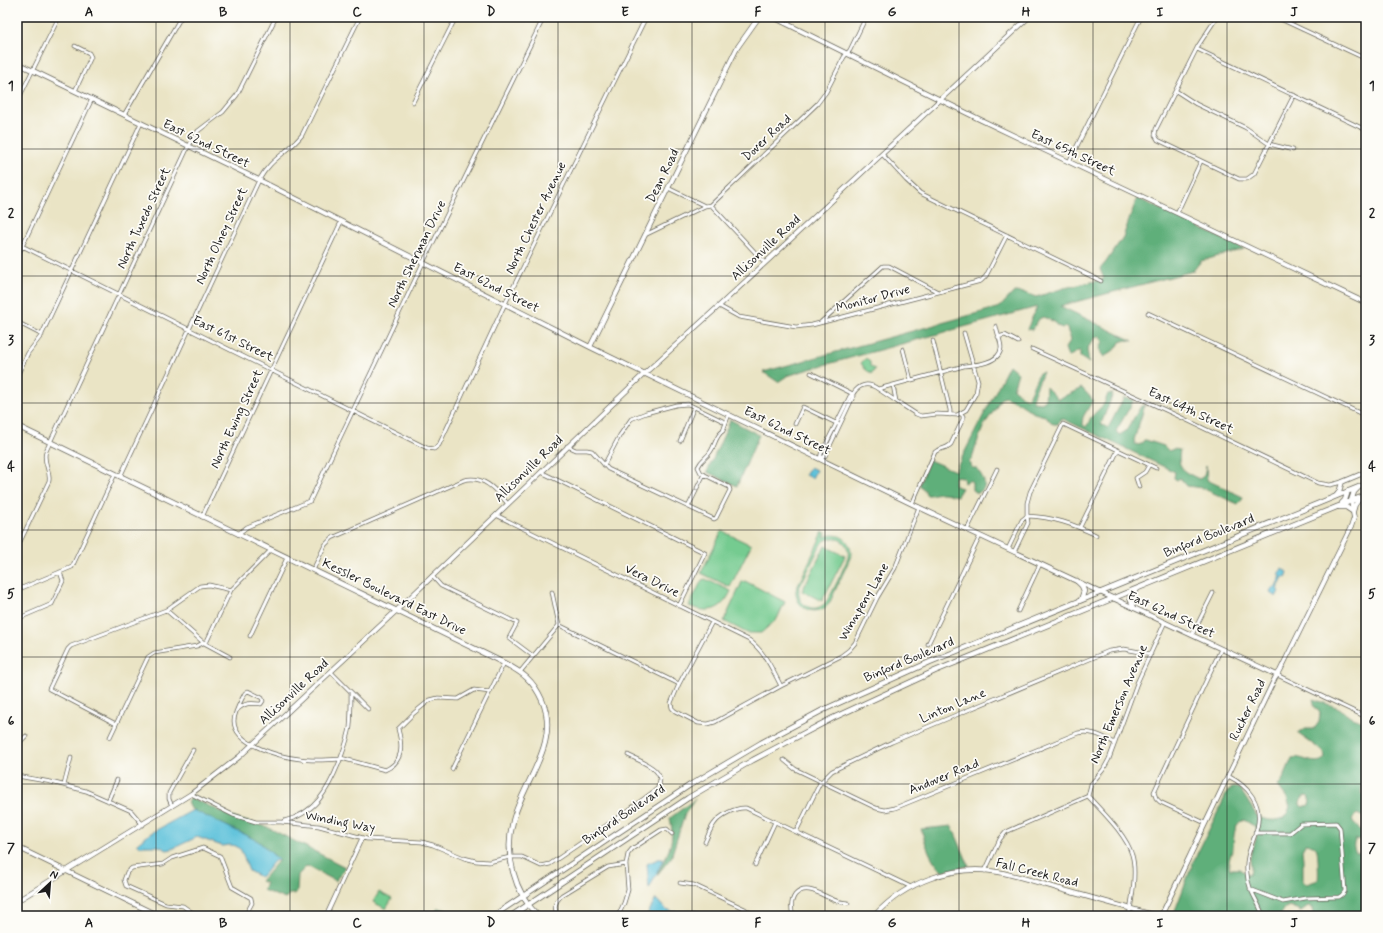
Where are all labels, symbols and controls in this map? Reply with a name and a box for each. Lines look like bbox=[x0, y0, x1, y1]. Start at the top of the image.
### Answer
text: A bbox=[85, 4, 93, 21]
text: B bbox=[219, 4, 228, 21]
text: C bbox=[352, 4, 362, 21]
text: D bbox=[487, 4, 496, 21]
text: E bbox=[621, 4, 629, 21]
text: F bbox=[755, 4, 762, 21]
text: G bbox=[888, 4, 897, 21]
text: H bbox=[1022, 4, 1031, 21]
text: I bbox=[1157, 4, 1164, 21]
text: J bbox=[1290, 4, 1298, 21]
text: 1 bbox=[8, 78, 14, 95]
text: 1 bbox=[1369, 78, 1375, 95]
street label: Dover Road bbox=[739, 111, 795, 165]
street label: East 62nd Street bbox=[160, 116, 252, 172]
street label: East 65th Street bbox=[1028, 126, 1118, 180]
street label: Dean Road bbox=[643, 146, 683, 206]
street label: North Chester Avenue bbox=[501, 159, 571, 277]
street label: North Tuxedo Street bbox=[113, 164, 175, 272]
street label: North Olney Street bbox=[192, 184, 252, 287]
street label: North Sherman Drive bbox=[384, 197, 450, 310]
text: 2 bbox=[8, 205, 15, 222]
text: 2 bbox=[1369, 205, 1376, 222]
street label: Allisonville Road bbox=[728, 211, 804, 285]
street label: East 62nd Street bbox=[450, 259, 542, 317]
street label: Monitor Drive bbox=[834, 281, 912, 317]
street label: East 61st Street bbox=[190, 312, 277, 366]
text: 3 bbox=[8, 332, 14, 349]
text: 3 bbox=[1369, 332, 1375, 349]
street label: North Ewing Street bbox=[207, 366, 269, 472]
street label: East 64th Street bbox=[1145, 384, 1237, 438]
street label: East 62nd Street bbox=[741, 403, 833, 459]
street label: Allisonville Road bbox=[491, 432, 567, 506]
text: 4 bbox=[7, 459, 15, 476]
text: 4 bbox=[1368, 459, 1376, 476]
street label: Binford Boulevard bbox=[1161, 510, 1258, 564]
street label: Kessler Boulevard East Drive bbox=[319, 555, 469, 639]
street label: Vera Drive bbox=[622, 560, 682, 602]
street label: Winnpeny Lane bbox=[835, 560, 893, 644]
text: 5 bbox=[7, 586, 15, 603]
text: 5 bbox=[1368, 586, 1376, 603]
street label: East 62nd Street bbox=[1125, 587, 1217, 643]
street label: Binford Boulevard bbox=[861, 633, 957, 688]
street label: North Emerson Avenue bbox=[1086, 642, 1152, 766]
street label: Allisonville Road bbox=[256, 655, 332, 729]
street label: Rucker Road bbox=[1226, 676, 1270, 744]
street label: Linton Lane bbox=[917, 684, 989, 728]
text: 6 bbox=[8, 713, 15, 730]
text: 6 bbox=[1369, 713, 1376, 730]
street label: Andover Road bbox=[906, 755, 982, 799]
street label: Binford Boulevard bbox=[579, 781, 670, 851]
street label: Winding Way bbox=[303, 807, 377, 839]
text: 7 bbox=[7, 840, 15, 857]
text: 7 bbox=[1368, 840, 1376, 857]
street label: Fall Creek Road bbox=[994, 855, 1080, 891]
north arrow bbox=[30, 863, 70, 903]
text: N bbox=[48, 867, 60, 883]
text: A bbox=[85, 915, 93, 932]
text: B bbox=[219, 915, 228, 932]
text: C bbox=[352, 915, 362, 932]
text: D bbox=[487, 915, 496, 932]
text: E bbox=[621, 915, 629, 932]
text: F bbox=[755, 915, 762, 932]
text: G bbox=[888, 915, 897, 932]
text: H bbox=[1022, 915, 1031, 932]
text: I bbox=[1157, 915, 1164, 932]
text: J bbox=[1290, 915, 1298, 932]

